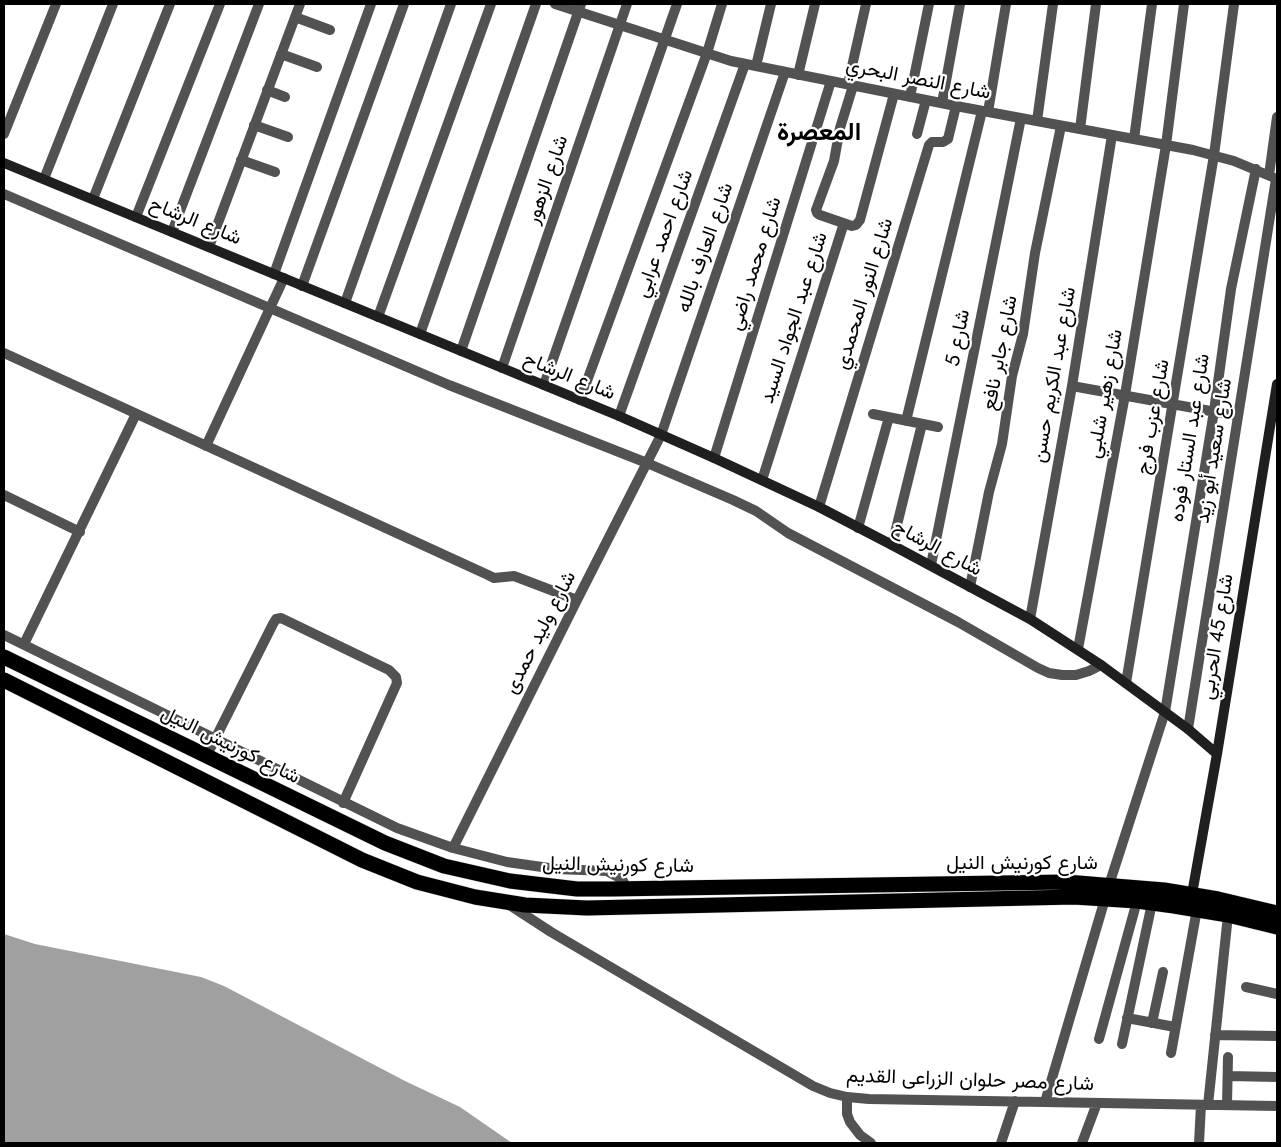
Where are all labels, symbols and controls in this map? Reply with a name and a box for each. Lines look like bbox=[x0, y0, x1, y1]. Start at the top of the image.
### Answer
street label: شارع النصر البحري bbox=[844, 54, 992, 106]
district label: المعصرة bbox=[777, 119, 861, 149]
street label: شارع الزهور bbox=[522, 132, 574, 228]
street label: شارع احمد عرابي bbox=[631, 167, 699, 301]
street label: شارع العارف بالله bbox=[673, 180, 739, 316]
street label: شارع الرشاح bbox=[145, 193, 245, 251]
street label: شارع محمد راضي bbox=[724, 194, 788, 334]
street label: شارع النور المحمدي bbox=[831, 216, 899, 372]
street label: شارع عبد الجواد السيد bbox=[756, 229, 834, 407]
street label: شارع عبد الكريم حسن bbox=[1028, 285, 1082, 465]
street label: شارع جابر نافع bbox=[978, 293, 1024, 413]
street label: شارع 5 bbox=[942, 307, 976, 369]
street label: شارع زهير شلبي bbox=[1083, 327, 1129, 461]
street label: شارع الرشاح bbox=[519, 348, 619, 406]
street label: شارع عبد الستار فوده bbox=[1166, 352, 1216, 524]
street label: شارع عزب فرج bbox=[1132, 358, 1176, 476]
street label: شارع سعيد أبو زيد bbox=[1192, 377, 1238, 525]
street label: شارع الرشاح bbox=[888, 516, 986, 582]
street label: شارع وليد حمدى bbox=[500, 568, 582, 698]
street label: شارع 45 الحربي bbox=[1196, 572, 1240, 702]
street label: شارع كورنيش النيل bbox=[157, 702, 303, 790]
street label: شارع كورنيش النيل bbox=[946, 852, 1098, 876]
street label: شارع كورنيش النيل bbox=[542, 853, 694, 879]
street label: شارع مصر حلوان الزراعى القديم bbox=[846, 1065, 1094, 1097]

